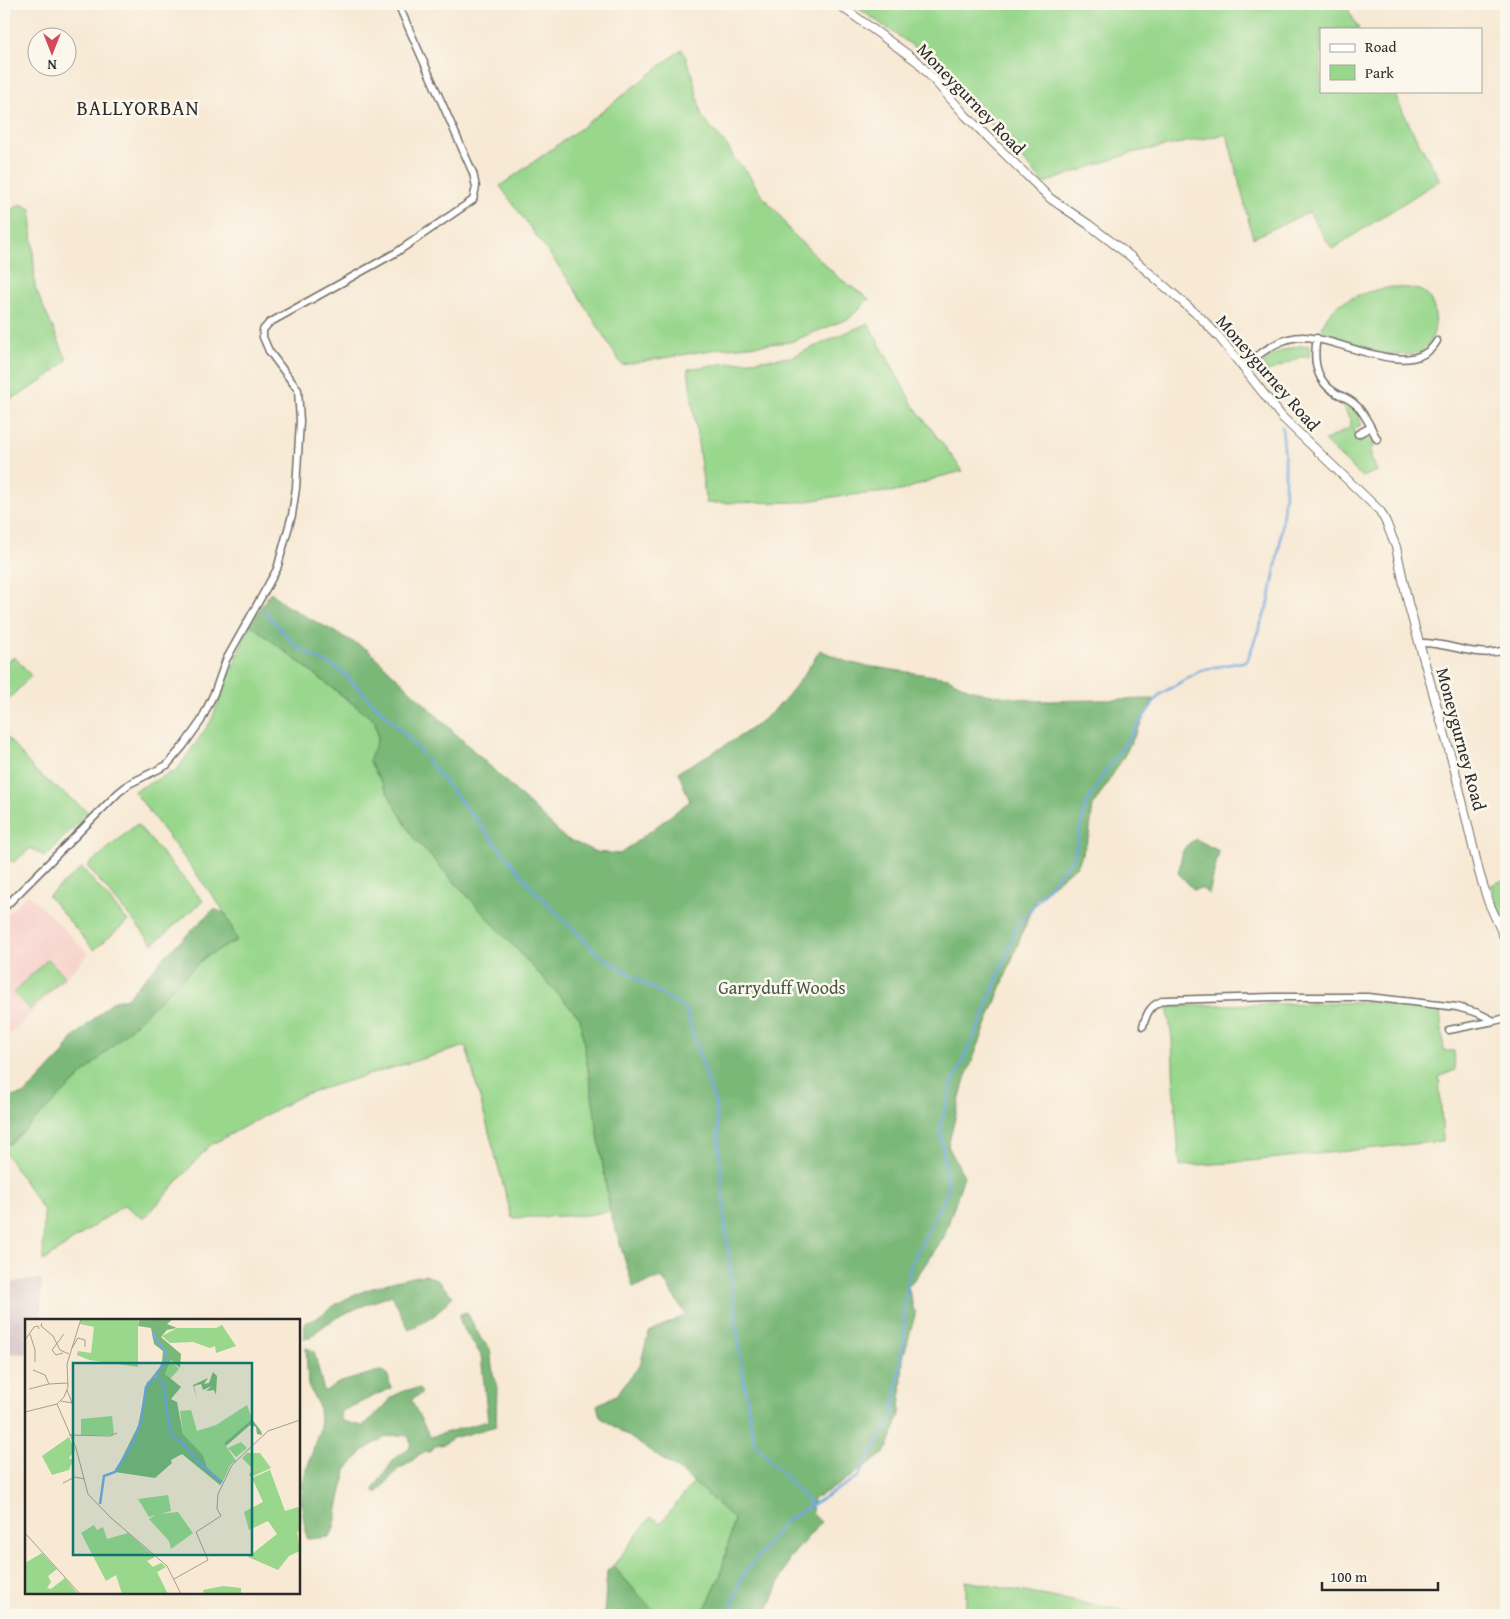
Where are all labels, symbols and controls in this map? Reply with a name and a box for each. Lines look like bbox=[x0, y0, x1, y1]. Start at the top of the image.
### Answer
north arrow bbox=[28, 28, 78, 78]
legend bbox=[1320, 28, 1482, 92]
text: Road bbox=[1365, 36, 1396, 57]
street label: Moneygurney Road bbox=[911, 37, 1032, 161]
text: N bbox=[47, 55, 57, 75]
text: Park bbox=[1365, 62, 1394, 83]
district label: BALLYORBAN bbox=[76, 93, 200, 122]
street label: Moneygurney Road bbox=[1210, 308, 1327, 437]
street label: Moneygurney Road bbox=[1429, 665, 1494, 814]
park label: Garryduff Woods bbox=[718, 974, 846, 1001]
inset map bbox=[25, 1319, 300, 1594]
scale bar bbox=[1322, 1559, 1439, 1591]
text: 100 m bbox=[1330, 1566, 1368, 1587]

